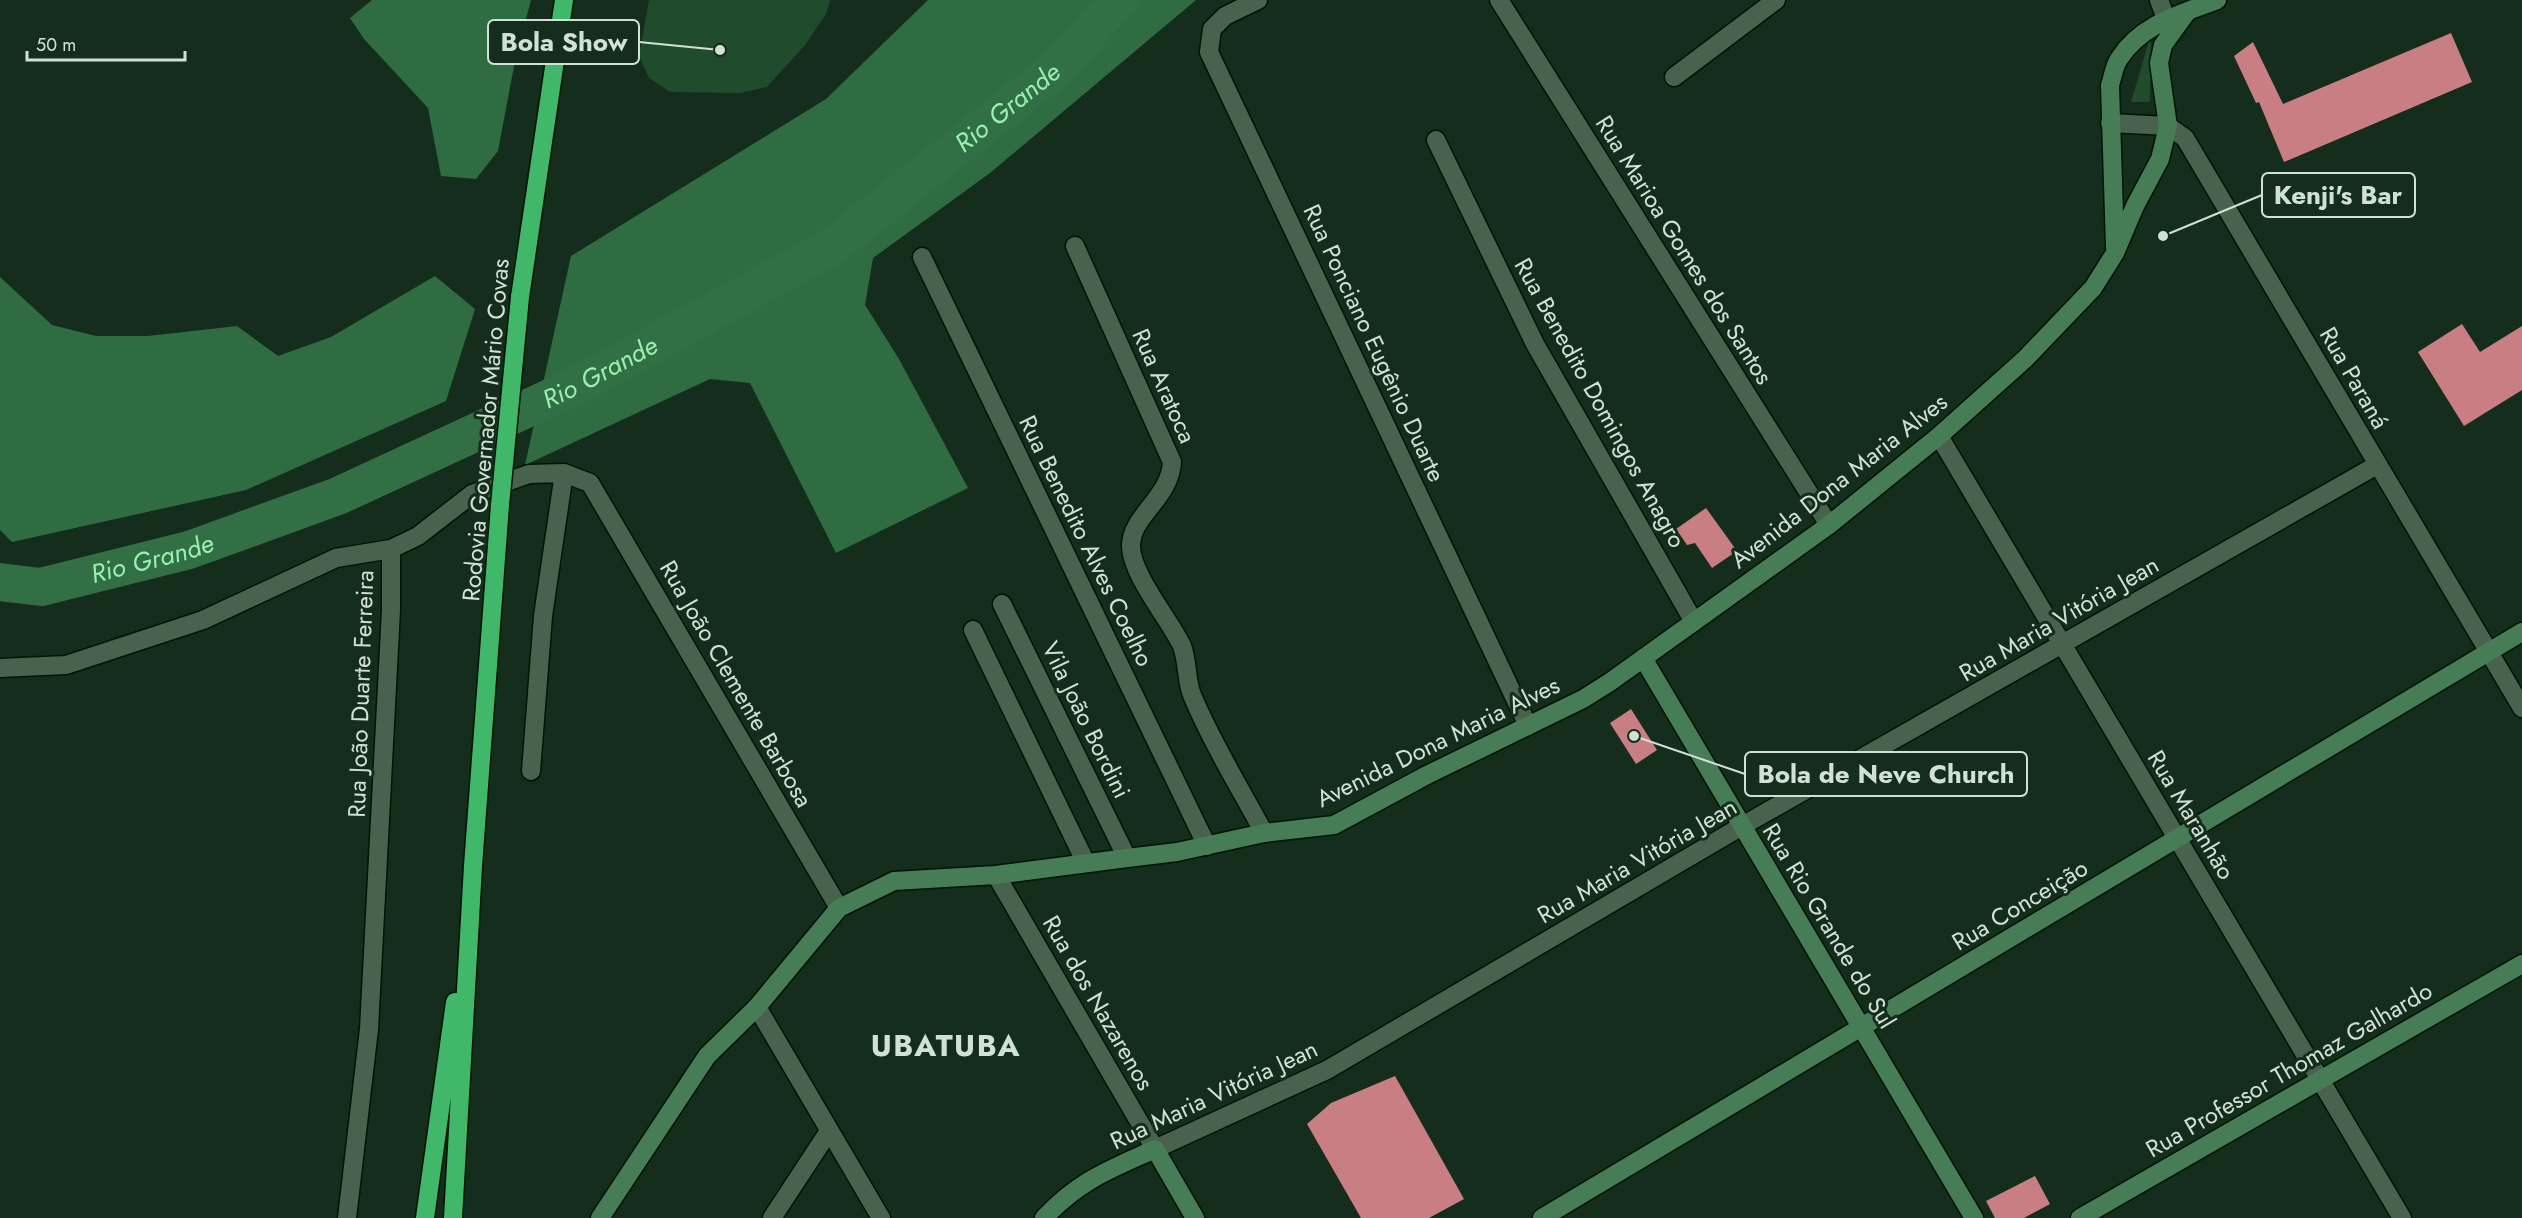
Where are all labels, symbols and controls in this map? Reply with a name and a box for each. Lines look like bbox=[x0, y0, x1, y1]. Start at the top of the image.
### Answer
callout: Bola Show bbox=[488, 20, 639, 64]
text: Bola Show bbox=[500, 23, 628, 61]
scale bar bbox=[27, 24, 184, 62]
text: 50 m bbox=[36, 32, 76, 58]
water label: Rio Grande bbox=[946, 53, 1068, 161]
street label: Rua Marioa Gomes dos Santos bbox=[1587, 108, 1782, 391]
callout: Kenji's Bar bbox=[2262, 173, 2415, 217]
text: Kenji's Bar bbox=[2274, 176, 2403, 214]
street label: Rua Ponciano Eugênio Duarte bbox=[1295, 198, 1454, 487]
street label: Rua Benedito Domingos Anagro bbox=[1506, 251, 1695, 554]
street label: Rodovia Governador Mário Covas bbox=[453, 257, 518, 603]
street label: Rua Paraná bbox=[2311, 320, 2398, 435]
street label: Rua Aratoca bbox=[1124, 323, 1205, 449]
water label: Rio Grande bbox=[536, 326, 664, 418]
street label: Avenida Dona Maria Alves bbox=[1723, 385, 1955, 577]
street label: Rua Benedito Alves Coelho bbox=[1010, 409, 1163, 672]
water label: Rio Grande bbox=[87, 524, 219, 593]
street label: Rua Maria Vitória Jean bbox=[1952, 547, 2165, 690]
street label: Rua João Clemente Barbosa bbox=[651, 554, 822, 814]
street label: Rua João Duarte Ferreira bbox=[339, 570, 382, 818]
street label: Vila João Bordini bbox=[1033, 635, 1140, 804]
street label: Avenida Dona Maria Alves bbox=[1310, 667, 1565, 816]
street label: Rua Maranhão bbox=[2139, 743, 2244, 886]
callout: Bola de Neve Church bbox=[1745, 752, 2027, 796]
text: Bola de Neve Church bbox=[1757, 755, 2015, 793]
street label: Rua Maria Vitória Jean bbox=[1530, 789, 1743, 932]
street label: Rua Rio Grande do Sul bbox=[1754, 816, 1905, 1035]
street label: Rua Conceição bbox=[1945, 850, 2094, 959]
street label: Rua dos Nazarenos bbox=[1034, 909, 1163, 1097]
street label: Rua Professor Thomaz Galhardo bbox=[2139, 973, 2439, 1166]
district label: UBATUBA bbox=[871, 1024, 1021, 1067]
street label: Rua Maria Vitória Jean bbox=[1104, 1031, 1323, 1158]

